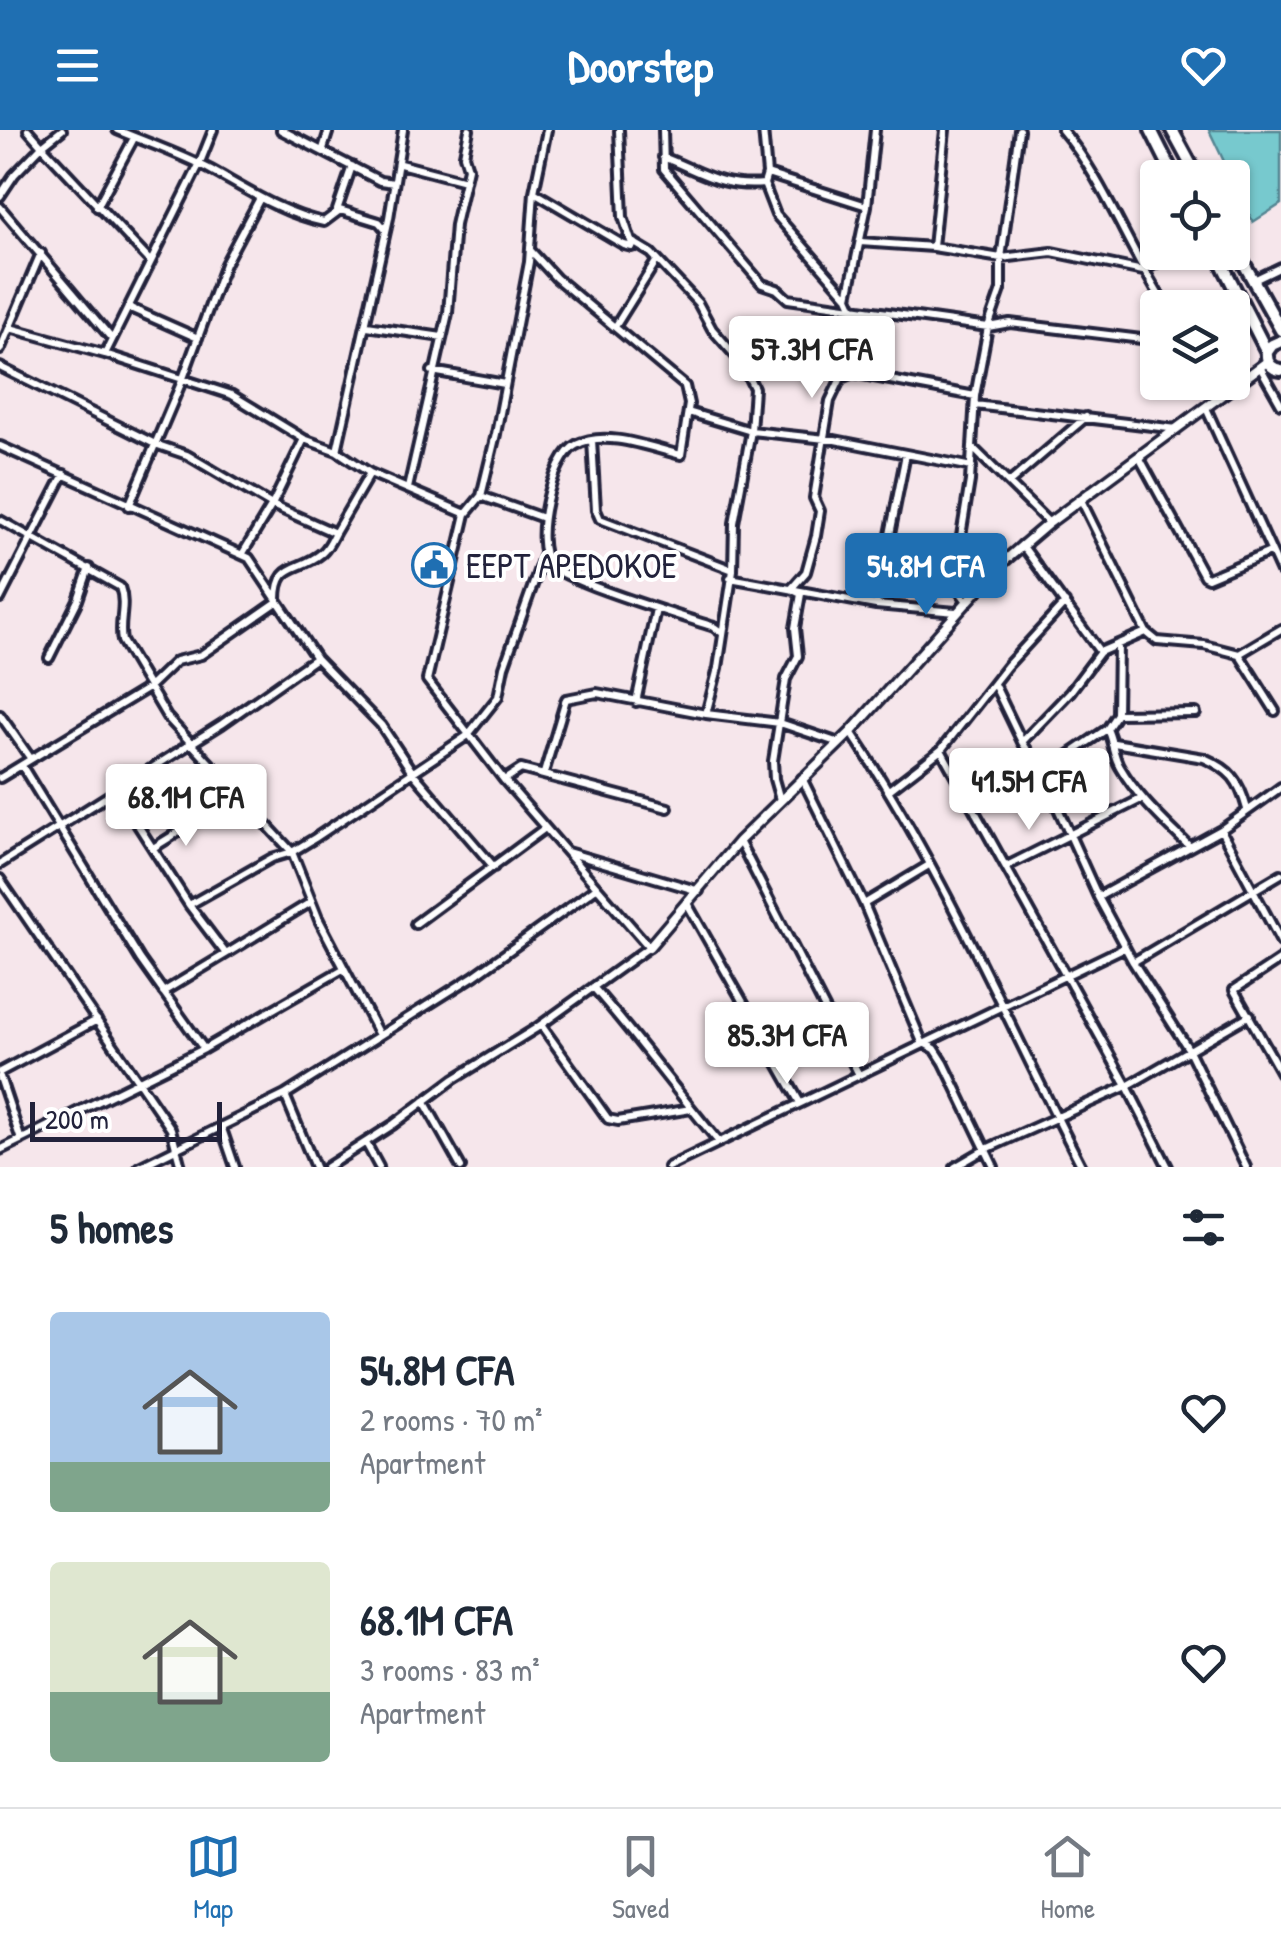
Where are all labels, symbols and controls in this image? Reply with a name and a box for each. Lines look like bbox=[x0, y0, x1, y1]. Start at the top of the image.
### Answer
text: Doorstep bbox=[568, 35, 713, 96]
icon: menu bbox=[50, 38, 105, 93]
icon: heart bbox=[1176, 38, 1231, 93]
map controls bbox=[1140, 160, 1250, 400]
button: locate bbox=[1140, 160, 1250, 270]
button: layers bbox=[1140, 290, 1250, 400]
pin: 57.3M CFA bbox=[698, 316, 926, 401]
text: 57.3M CFA bbox=[751, 327, 873, 370]
pin: 54.8M CFA bbox=[812, 533, 1040, 618]
public building icon: EEPT APEDOKOE bbox=[411, 542, 457, 588]
place label: EEPT APEDOKOE bbox=[466, 542, 677, 589]
text: 54.8M CFA bbox=[867, 544, 985, 587]
pin: 41.5M CFA bbox=[915, 748, 1143, 833]
text: 41.5M CFA bbox=[971, 759, 1087, 802]
pin: 68.1M CFA bbox=[72, 764, 300, 849]
text: 68.1M CFA bbox=[128, 775, 244, 818]
pin: 85.3M CFA bbox=[673, 1002, 901, 1087]
text: 85.3M CFA bbox=[727, 1013, 847, 1056]
scale bar bbox=[30, 1097, 222, 1141]
text: 200 m bbox=[45, 1100, 109, 1138]
text: 5 homes bbox=[50, 1199, 173, 1256]
icon: filters bbox=[1176, 1200, 1231, 1255]
text: 54.8M CFA bbox=[360, 1341, 515, 1398]
icon: home bbox=[130, 1352, 250, 1472]
icon: heart bbox=[1176, 1385, 1231, 1440]
text: 2 rooms · 70 m² bbox=[360, 1398, 542, 1441]
text: Apartment bbox=[360, 1441, 485, 1484]
text: 68.1M CFA bbox=[360, 1591, 513, 1648]
icon: home bbox=[130, 1602, 250, 1722]
icon: heart bbox=[1176, 1635, 1231, 1690]
text: 3 rooms · 83 m² bbox=[360, 1648, 540, 1691]
text: Apartment bbox=[360, 1691, 485, 1734]
tab: Map bbox=[186, 1829, 241, 1927]
tab: Saved bbox=[612, 1829, 669, 1927]
tab: Home bbox=[1040, 1829, 1095, 1927]

